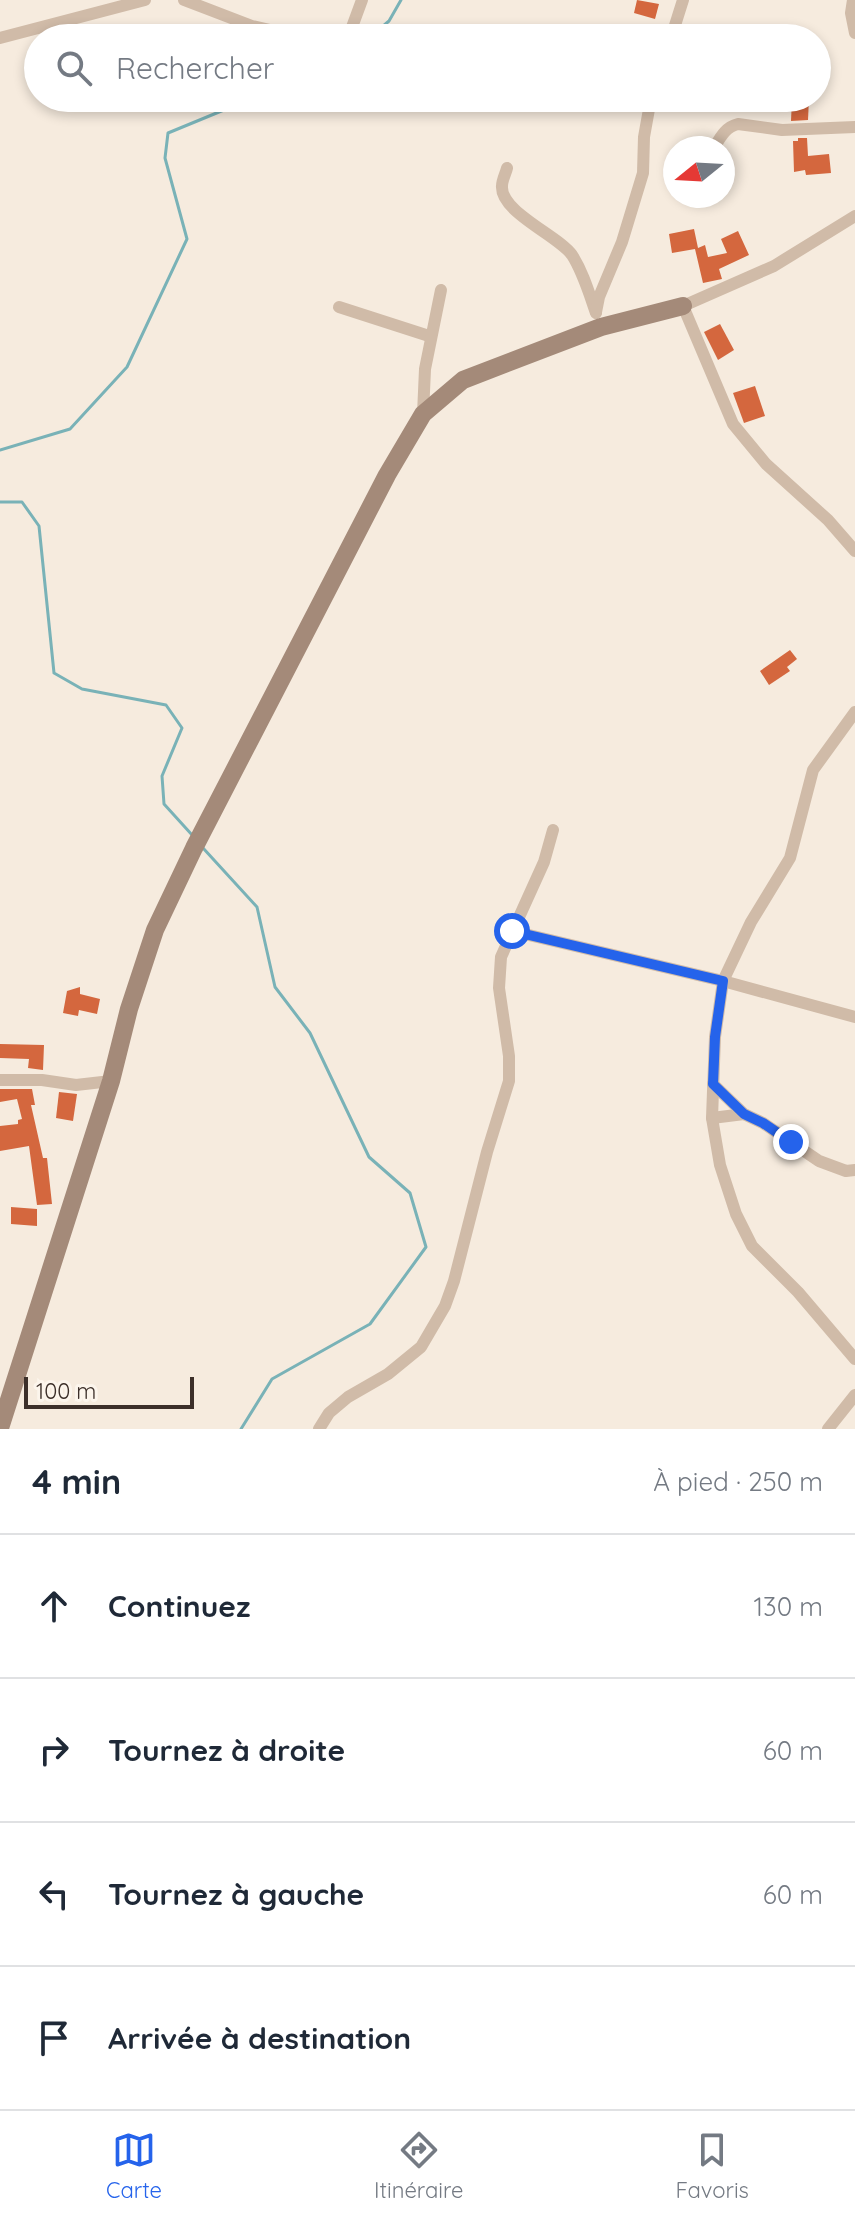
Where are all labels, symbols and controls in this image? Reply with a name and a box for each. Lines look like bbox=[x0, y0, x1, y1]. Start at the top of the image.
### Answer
search box bbox=[24, 24, 831, 112]
icon: search bbox=[52, 46, 96, 90]
text: Rechercher bbox=[116, 49, 274, 87]
north arrow bbox=[663, 136, 735, 208]
route start bbox=[494, 913, 530, 949]
route end bbox=[773, 1124, 809, 1160]
scale bar bbox=[24, 1373, 194, 1409]
text: 100 m bbox=[36, 1377, 96, 1405]
text: 4 min bbox=[32, 1460, 121, 1503]
text: À pied · 250 m bbox=[653, 1465, 823, 1498]
icon: ahead bbox=[32, 1584, 76, 1628]
text: Continuez bbox=[108, 1587, 250, 1625]
text: 130 m bbox=[753, 1590, 823, 1623]
icon: right bbox=[32, 1728, 76, 1772]
text: Tournez à droite bbox=[108, 1731, 345, 1769]
text: 60 m bbox=[763, 1734, 823, 1767]
icon: left bbox=[32, 1872, 76, 1916]
text: Tournez à gauche bbox=[108, 1875, 364, 1913]
text: 60 m bbox=[763, 1878, 823, 1911]
icon: arrive bbox=[32, 2016, 76, 2060]
text: Arrivée à destination bbox=[108, 2019, 411, 2057]
tab: Carte bbox=[106, 2128, 162, 2204]
tab: Itinéraire bbox=[374, 2128, 464, 2204]
tab: Favoris bbox=[676, 2128, 749, 2204]

